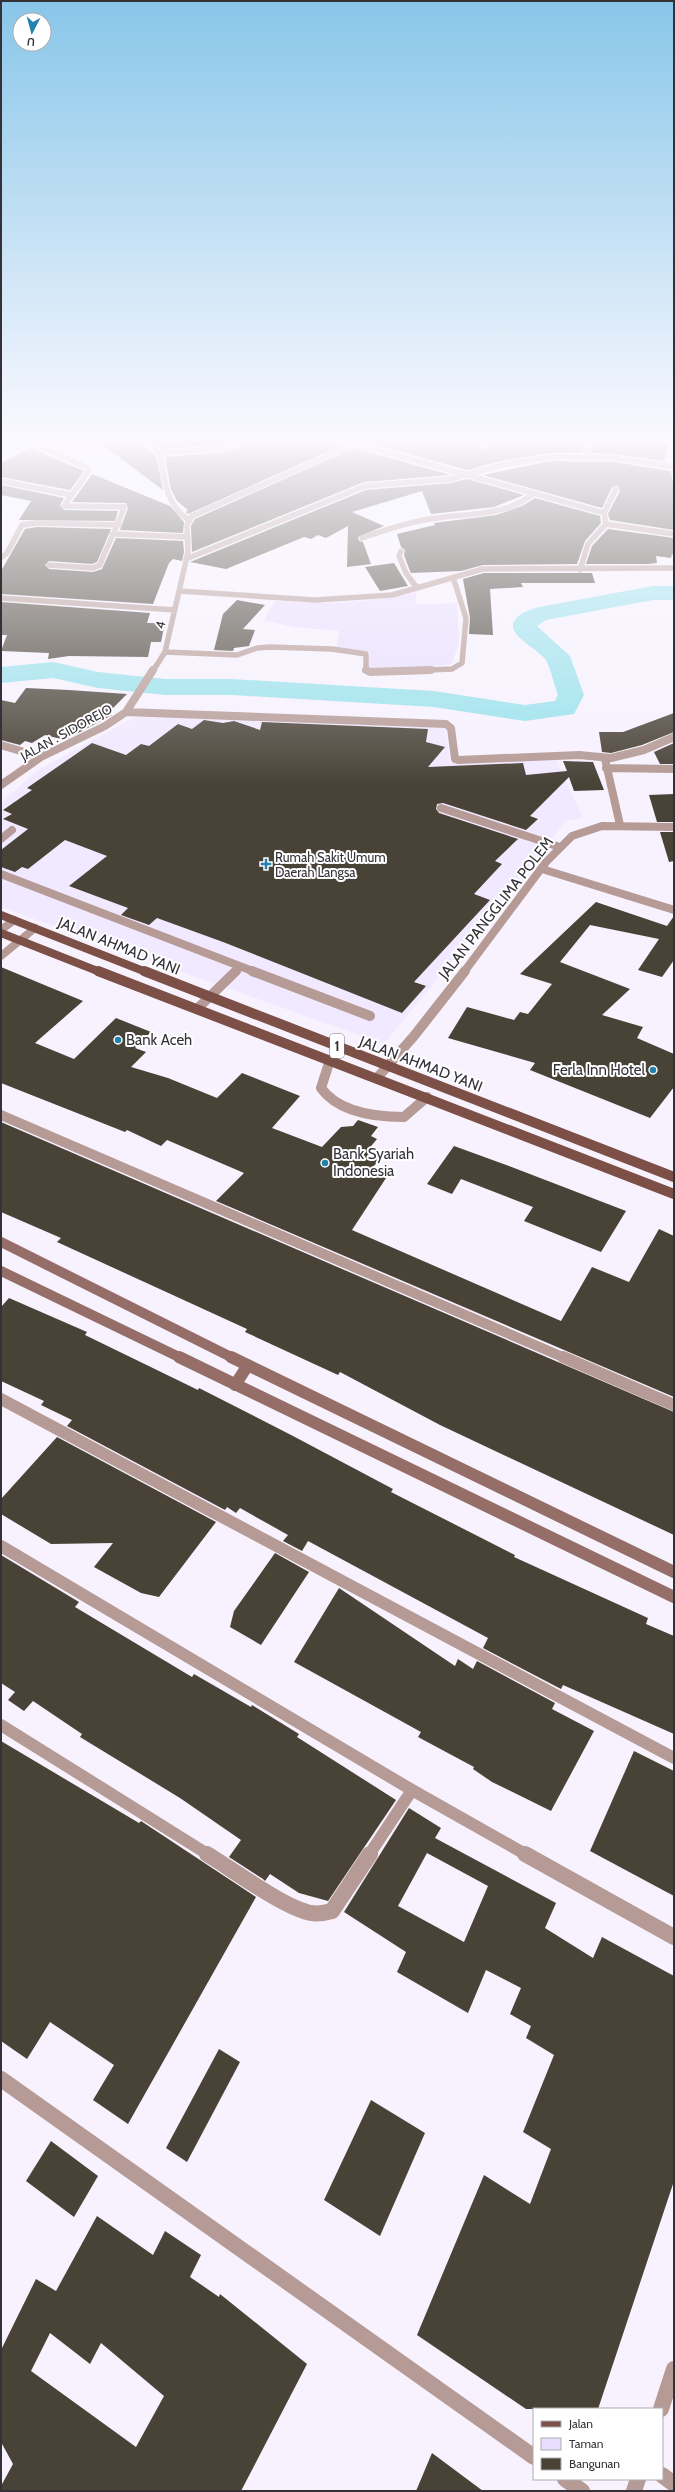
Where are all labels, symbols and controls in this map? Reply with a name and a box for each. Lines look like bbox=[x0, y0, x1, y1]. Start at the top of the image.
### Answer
north arrow bbox=[12, 12, 52, 52]
text: U bbox=[26, 35, 36, 49]
street label: 4 bbox=[151, 619, 169, 630]
street label: JALAN . SIDOREJO bbox=[17, 700, 115, 764]
street label: JALAN PANGGLIMA POLEM bbox=[434, 833, 557, 984]
place label: Rumah Sakit Umum Daerah Langsa bbox=[275, 849, 386, 880]
marker: Rumah Sakit Umum Daerah Langsa bbox=[260, 858, 272, 870]
street label: JALAN AHMAD YANI bbox=[54, 913, 183, 979]
place label: Bank Aceh bbox=[126, 1031, 192, 1049]
street label: JALAN AHMAD YANI bbox=[356, 1032, 485, 1096]
road number: 1 bbox=[330, 1034, 344, 1058]
marker: Bank Aceh bbox=[113, 1035, 123, 1045]
place label: Ferla Inn Hotel bbox=[553, 1061, 645, 1079]
marker: Ferla Inn Hotel bbox=[648, 1065, 658, 1075]
place label: Bank Syariah Indonesia bbox=[333, 1145, 414, 1180]
marker: Bank Syariah Indonesia bbox=[320, 1158, 330, 1168]
legend bbox=[533, 2408, 663, 2480]
text: Jalan bbox=[568, 2416, 593, 2431]
text: Taman bbox=[569, 2436, 604, 2451]
text: Bangunan bbox=[569, 2456, 620, 2471]

